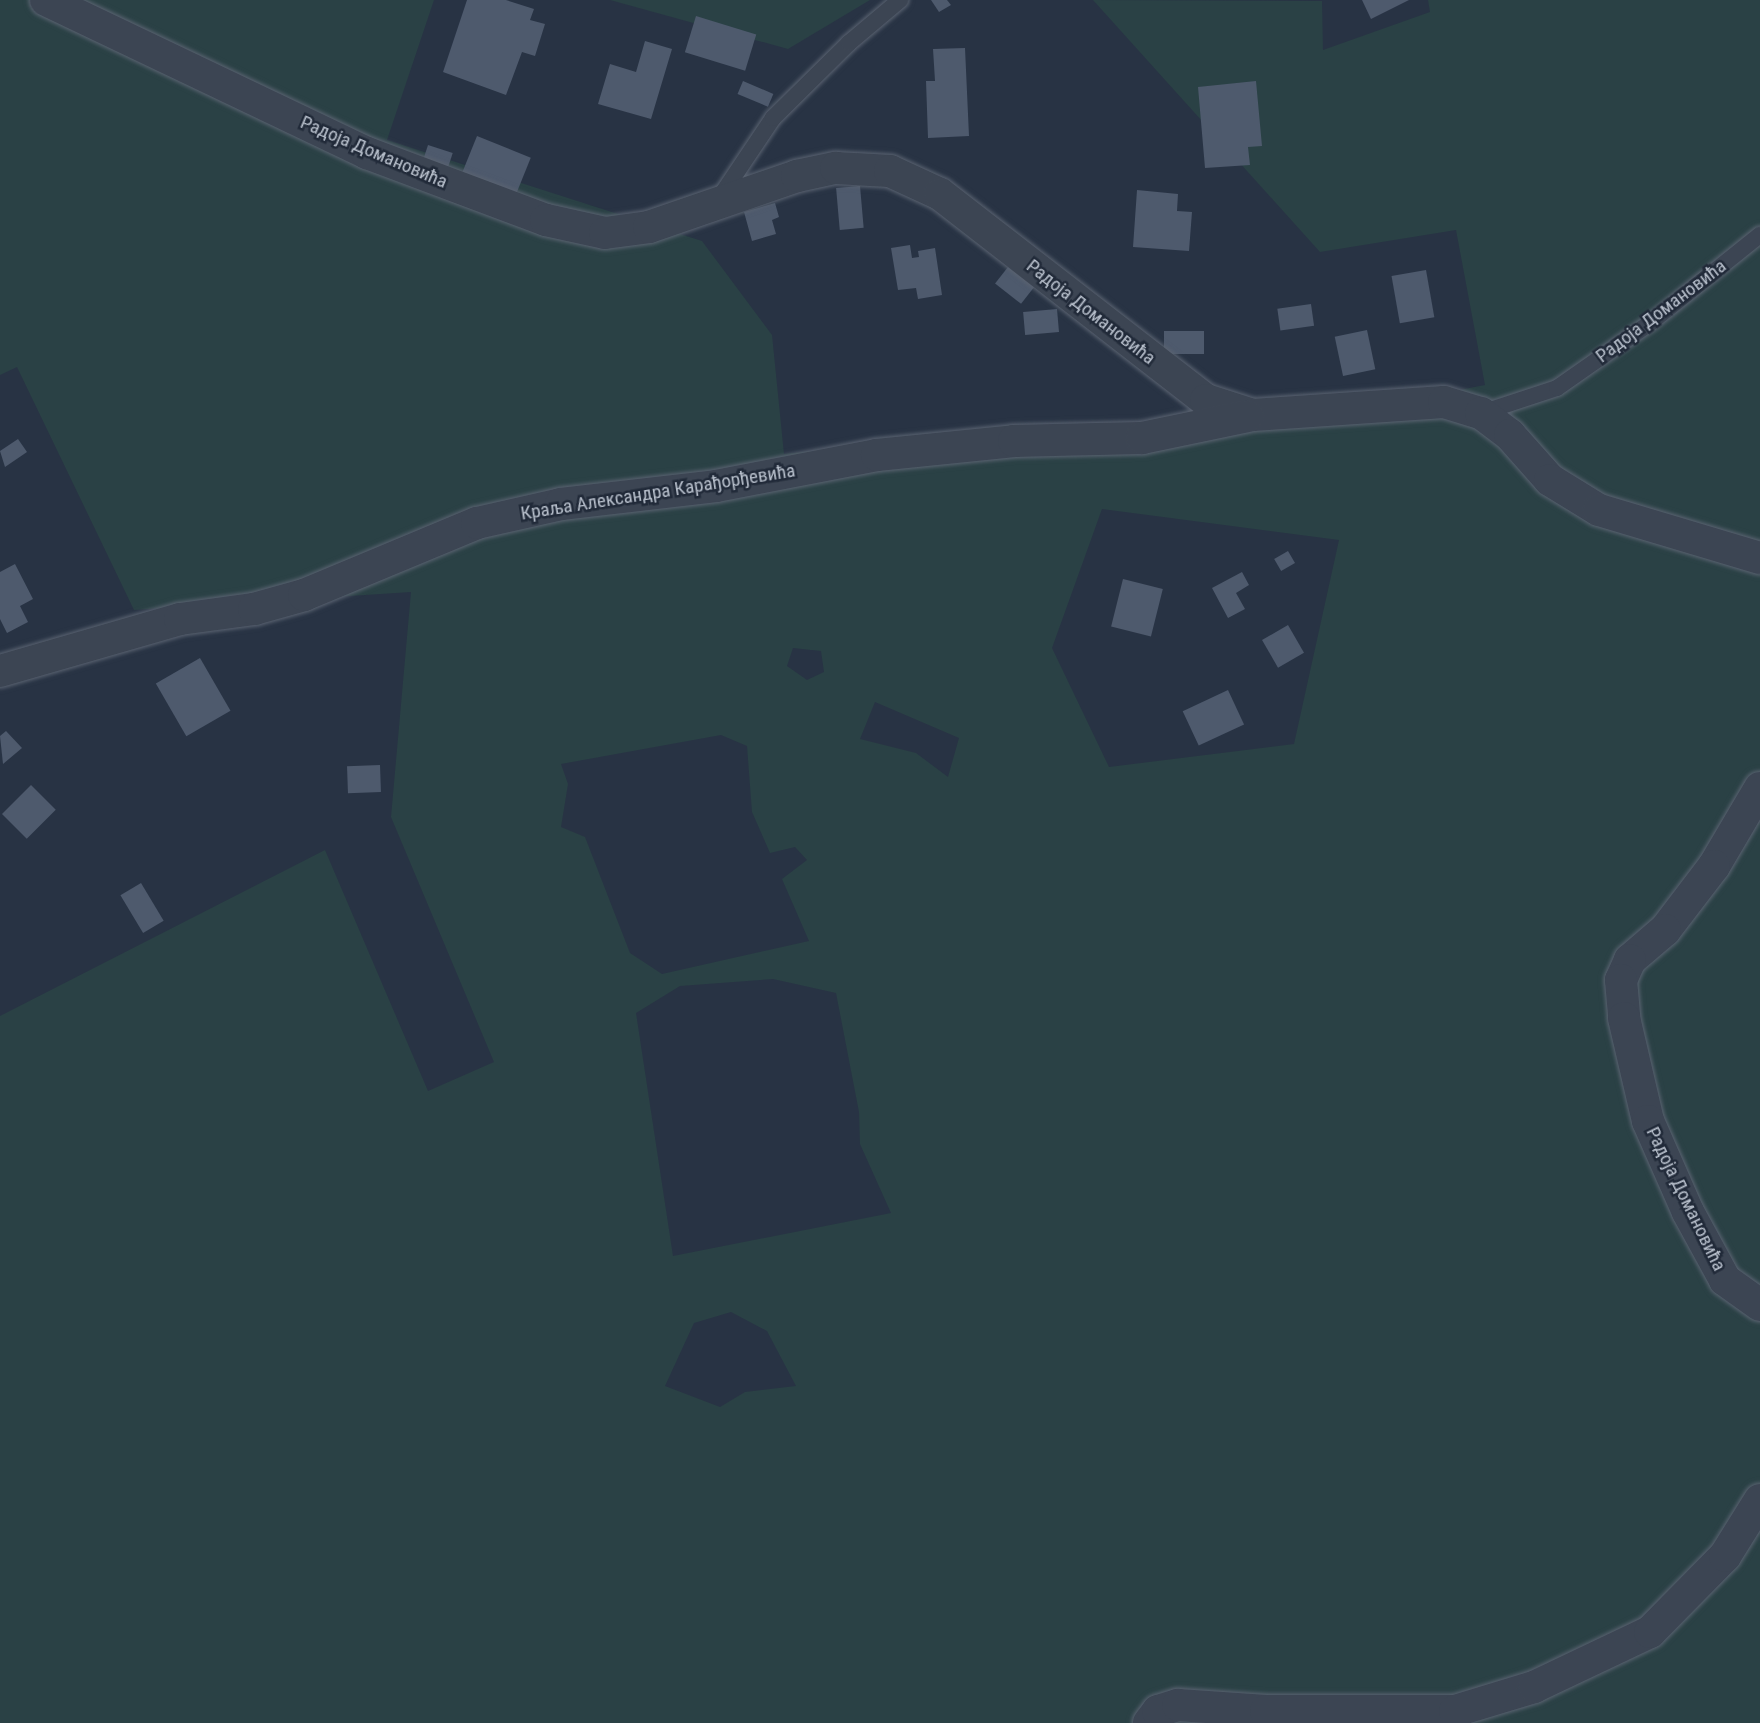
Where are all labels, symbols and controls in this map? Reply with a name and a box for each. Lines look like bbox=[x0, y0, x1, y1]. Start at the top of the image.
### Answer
street label: Радоја Домановића bbox=[297, 111, 451, 193]
street label: Радоја Домановића bbox=[1022, 255, 1160, 369]
street label: Радоја Домановића bbox=[1591, 255, 1731, 367]
street label: Краља Александра Карађорђевића bbox=[519, 459, 797, 525]
street label: Радоја Домановића bbox=[1641, 1123, 1731, 1275]

